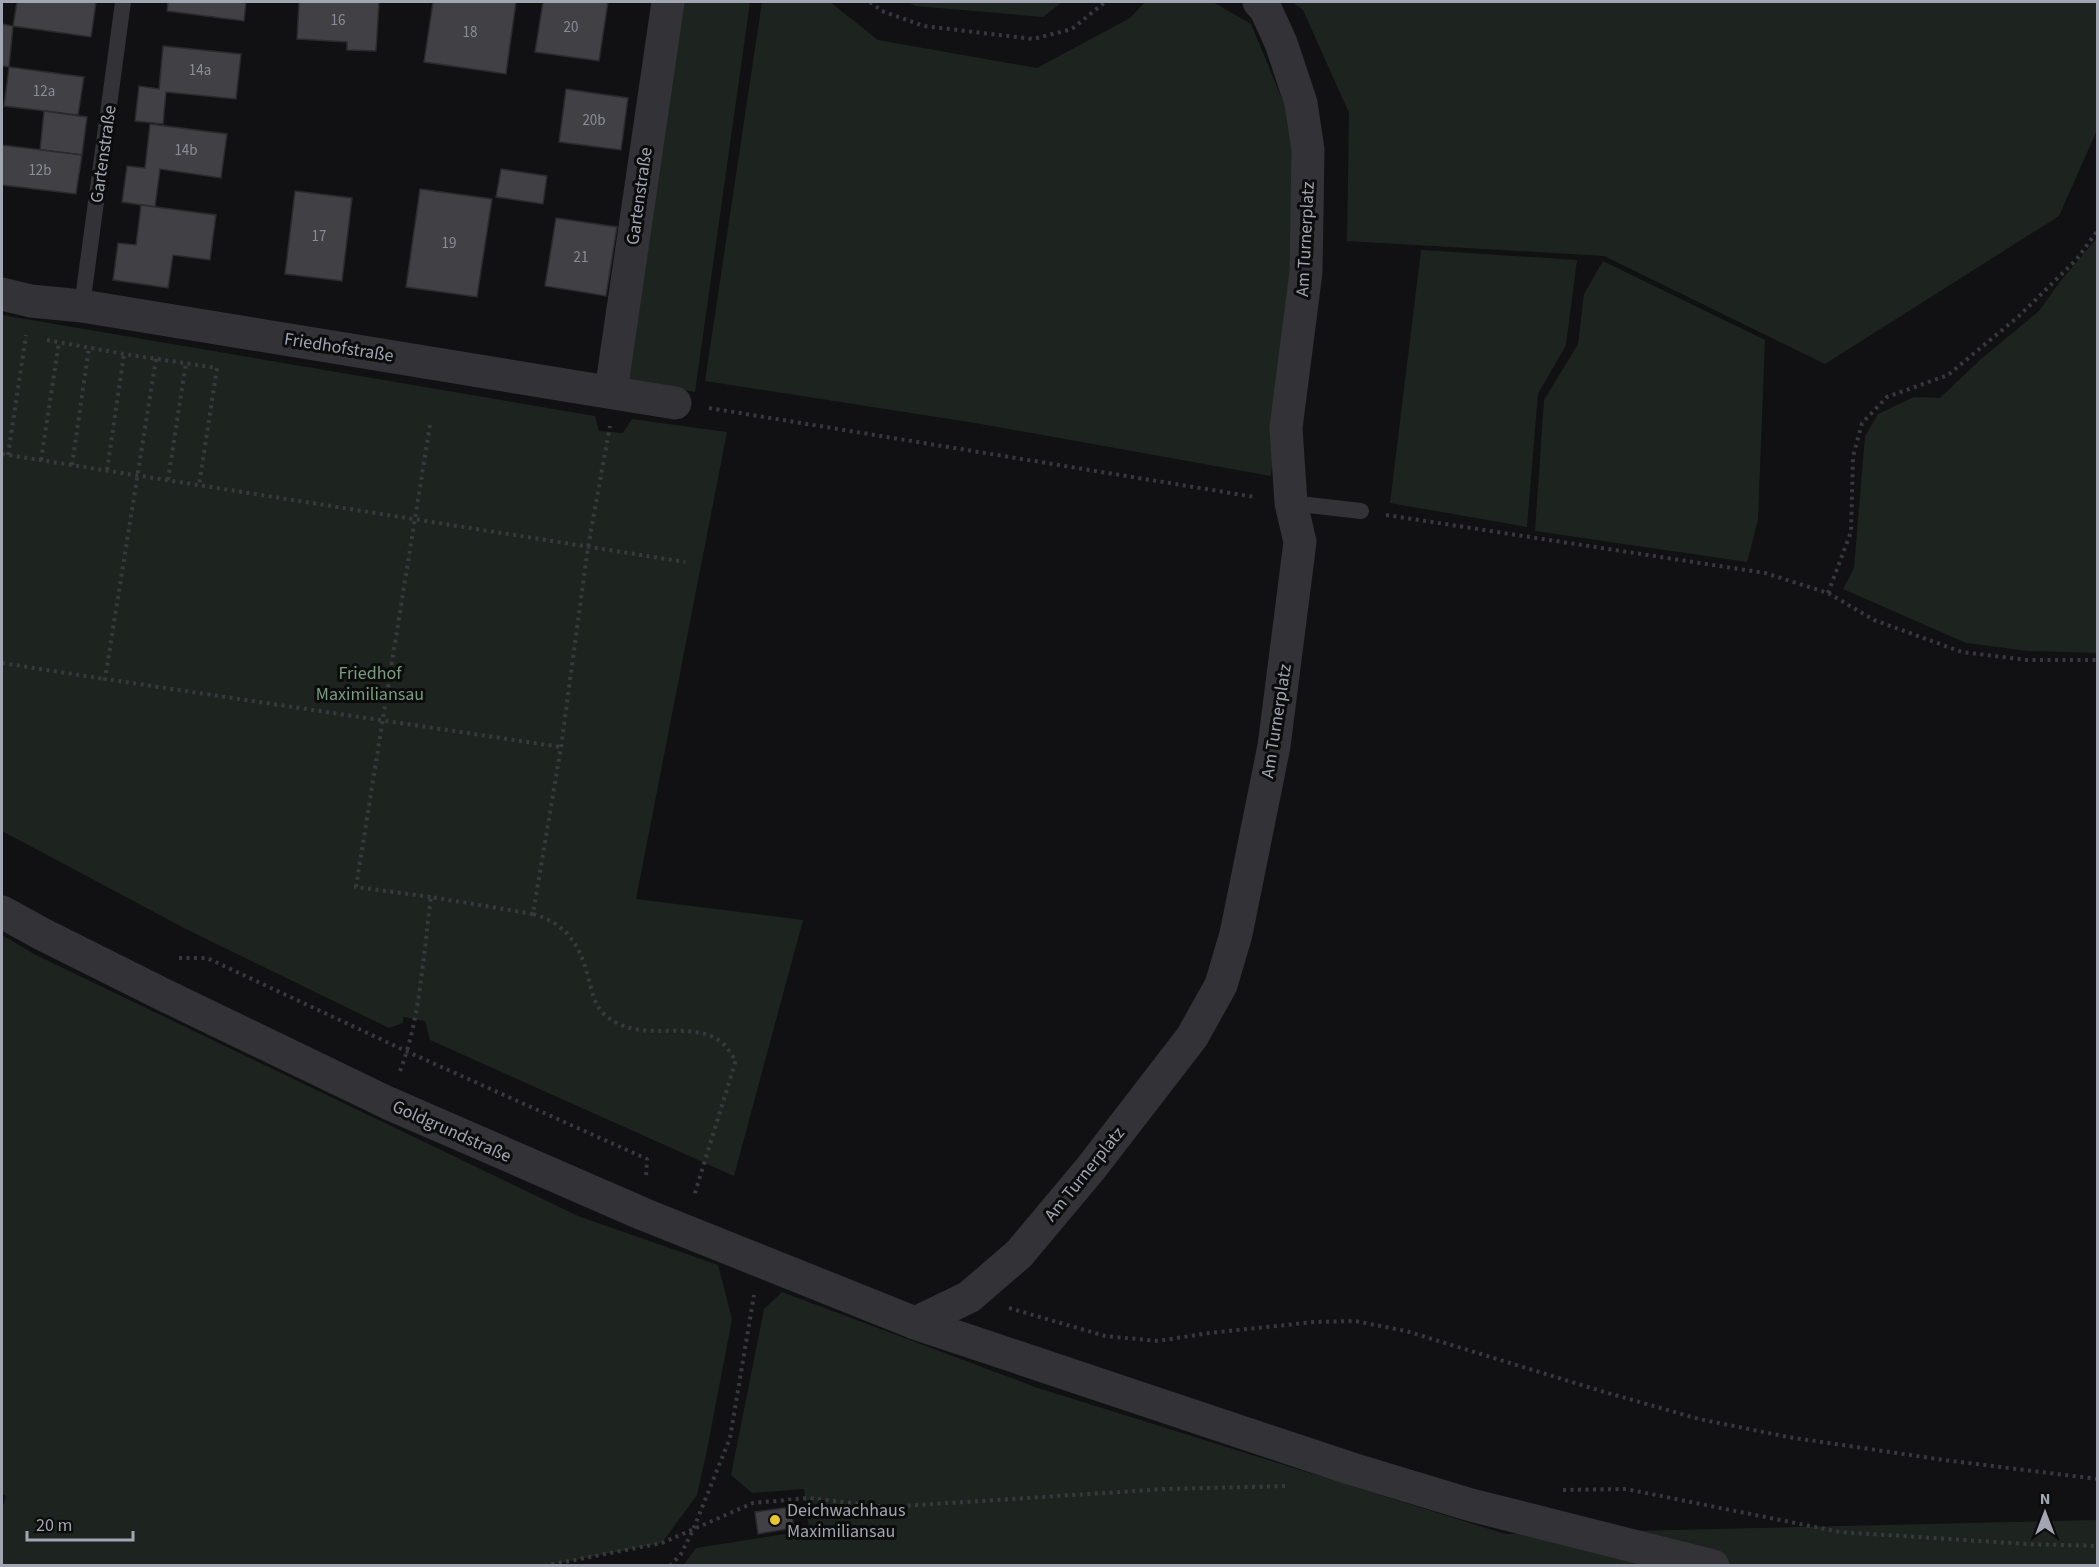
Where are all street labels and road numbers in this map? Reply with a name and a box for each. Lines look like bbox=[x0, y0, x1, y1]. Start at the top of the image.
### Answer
street label: Gartenstraße bbox=[84, 103, 123, 205]
street label: Gartenstraße bbox=[620, 145, 659, 247]
street label: Am Turnerplatz bbox=[1290, 180, 1321, 297]
street label: Friedhofstraße bbox=[283, 327, 395, 368]
street label: Am Turnerplatz bbox=[1255, 662, 1298, 780]
street label: Goldgrundstraße bbox=[388, 1094, 515, 1169]
street label: Am Turnerplatz bbox=[1038, 1121, 1131, 1227]

